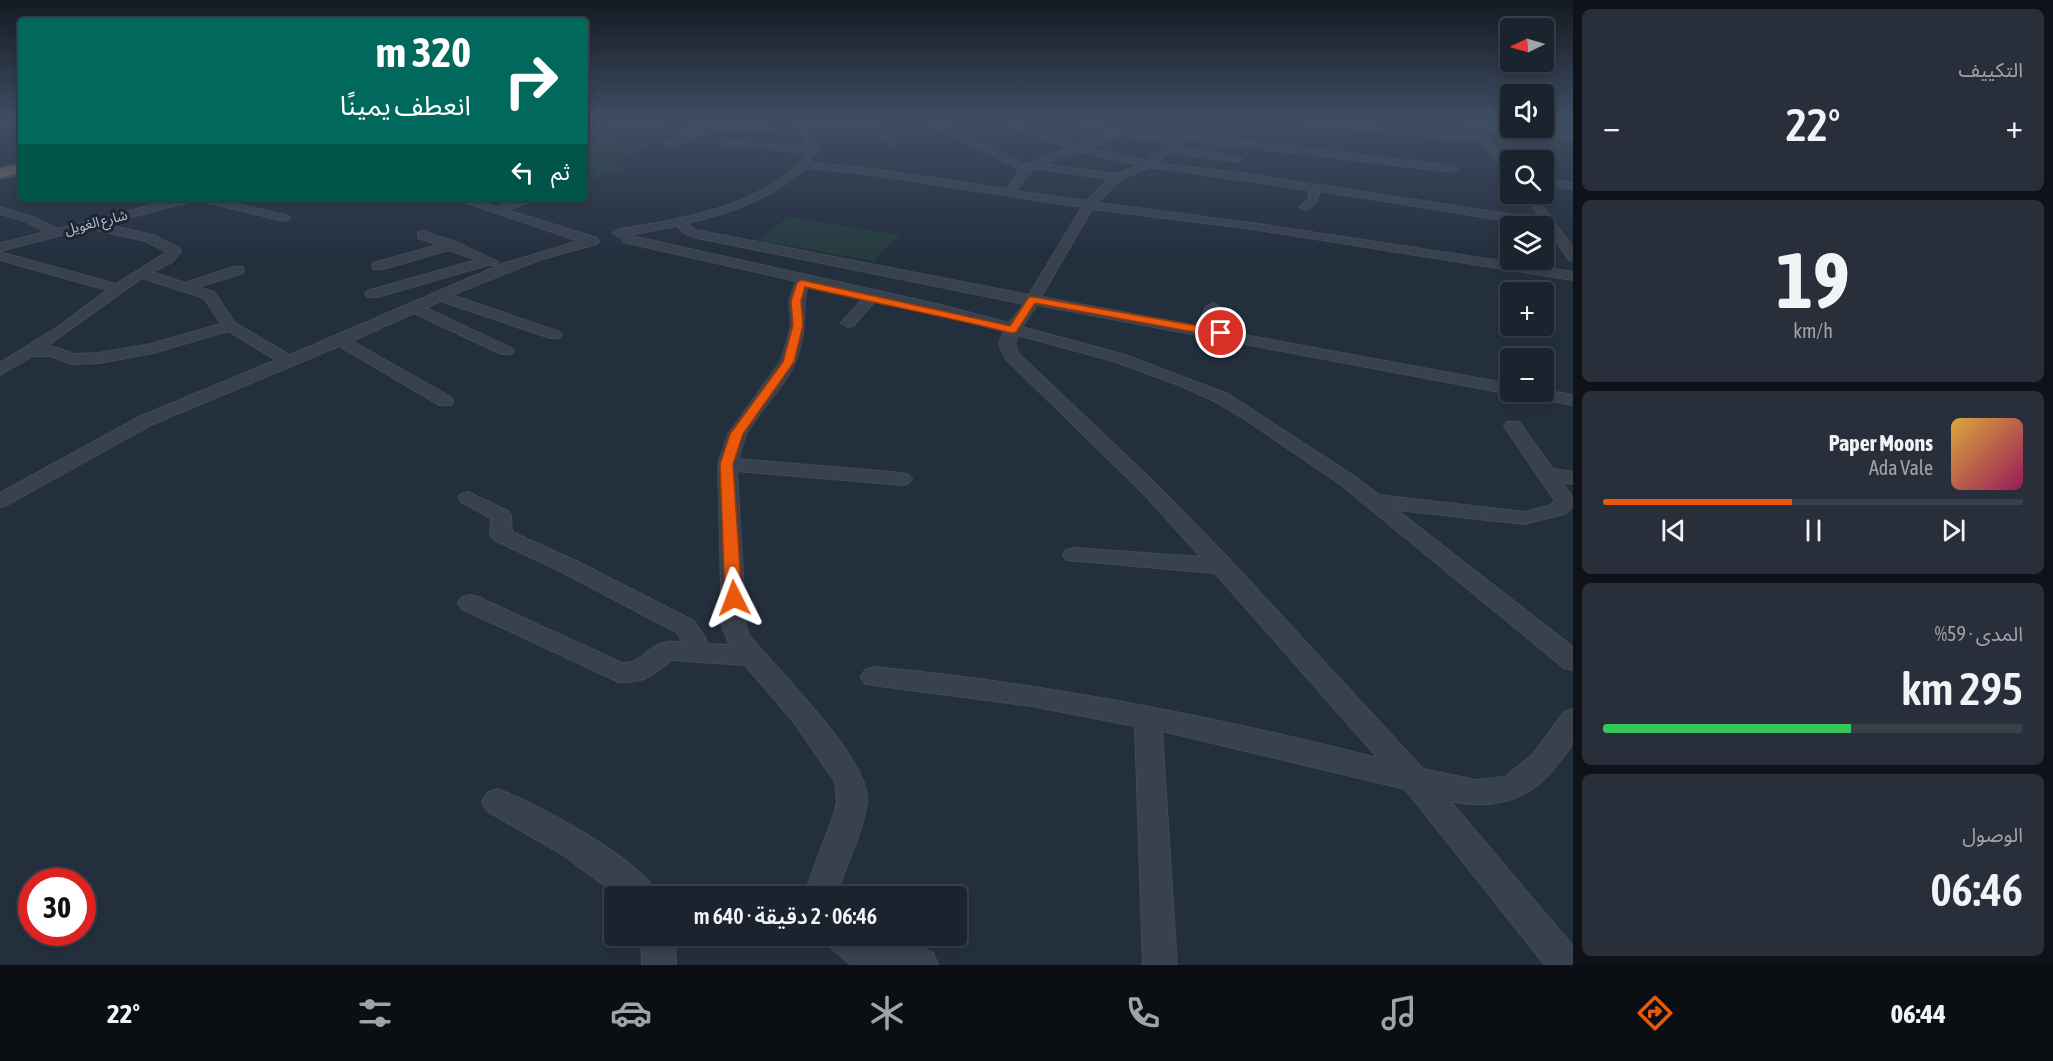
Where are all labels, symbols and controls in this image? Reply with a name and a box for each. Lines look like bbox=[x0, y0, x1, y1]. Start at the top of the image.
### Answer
north arrow bbox=[1500, 18, 1554, 72]
map controls bbox=[1500, 18, 1554, 402]
text: 320 m bbox=[376, 28, 471, 76]
icon: right bbox=[492, 42, 570, 120]
text: التكييف bbox=[1959, 58, 2023, 81]
button: sound bbox=[1500, 84, 1554, 138]
text: انعطف يمينًا bbox=[340, 90, 471, 121]
text: 22° bbox=[1786, 99, 1840, 151]
text: − bbox=[1603, 107, 1620, 145]
text: + bbox=[2006, 107, 2023, 145]
button: search bbox=[1500, 150, 1554, 204]
icon: left bbox=[506, 156, 539, 189]
text: ثم bbox=[551, 159, 570, 185]
street label: شارع الغويل bbox=[63, 206, 130, 240]
button: layers bbox=[1500, 216, 1554, 270]
text: 19 bbox=[1776, 235, 1850, 325]
button: + bbox=[1500, 282, 1554, 336]
pin bbox=[1195, 307, 1246, 358]
icon: arrive bbox=[1204, 316, 1237, 349]
text: km/h bbox=[1793, 319, 1833, 342]
button: − bbox=[1500, 348, 1554, 402]
text: Paper Moons bbox=[1829, 430, 1933, 456]
text: Ada Vale bbox=[1869, 456, 1933, 479]
icon: previous bbox=[1657, 514, 1690, 547]
icon: pause bbox=[1797, 514, 1830, 547]
icon: next bbox=[1937, 514, 1970, 547]
position arrow bbox=[702, 566, 766, 630]
text: المدى · 59% bbox=[1935, 622, 2023, 645]
text: 295 km bbox=[1901, 663, 2023, 715]
text: الوصول bbox=[1962, 823, 2023, 846]
text: 06:46 bbox=[1930, 864, 2023, 916]
speed limit sign: 30 bbox=[18, 868, 96, 946]
text: 06:46 · 2 دقيقة · 640 m bbox=[694, 903, 877, 929]
icon: filters bbox=[354, 992, 396, 1034]
icon: car bbox=[610, 992, 652, 1034]
icon: climate bbox=[866, 992, 908, 1034]
icon: phone bbox=[1122, 992, 1164, 1034]
icon: music bbox=[1378, 992, 1420, 1034]
icon: directions bbox=[1634, 992, 1676, 1034]
text: 22° bbox=[107, 998, 140, 1029]
text: 06:44 bbox=[1890, 998, 1946, 1029]

